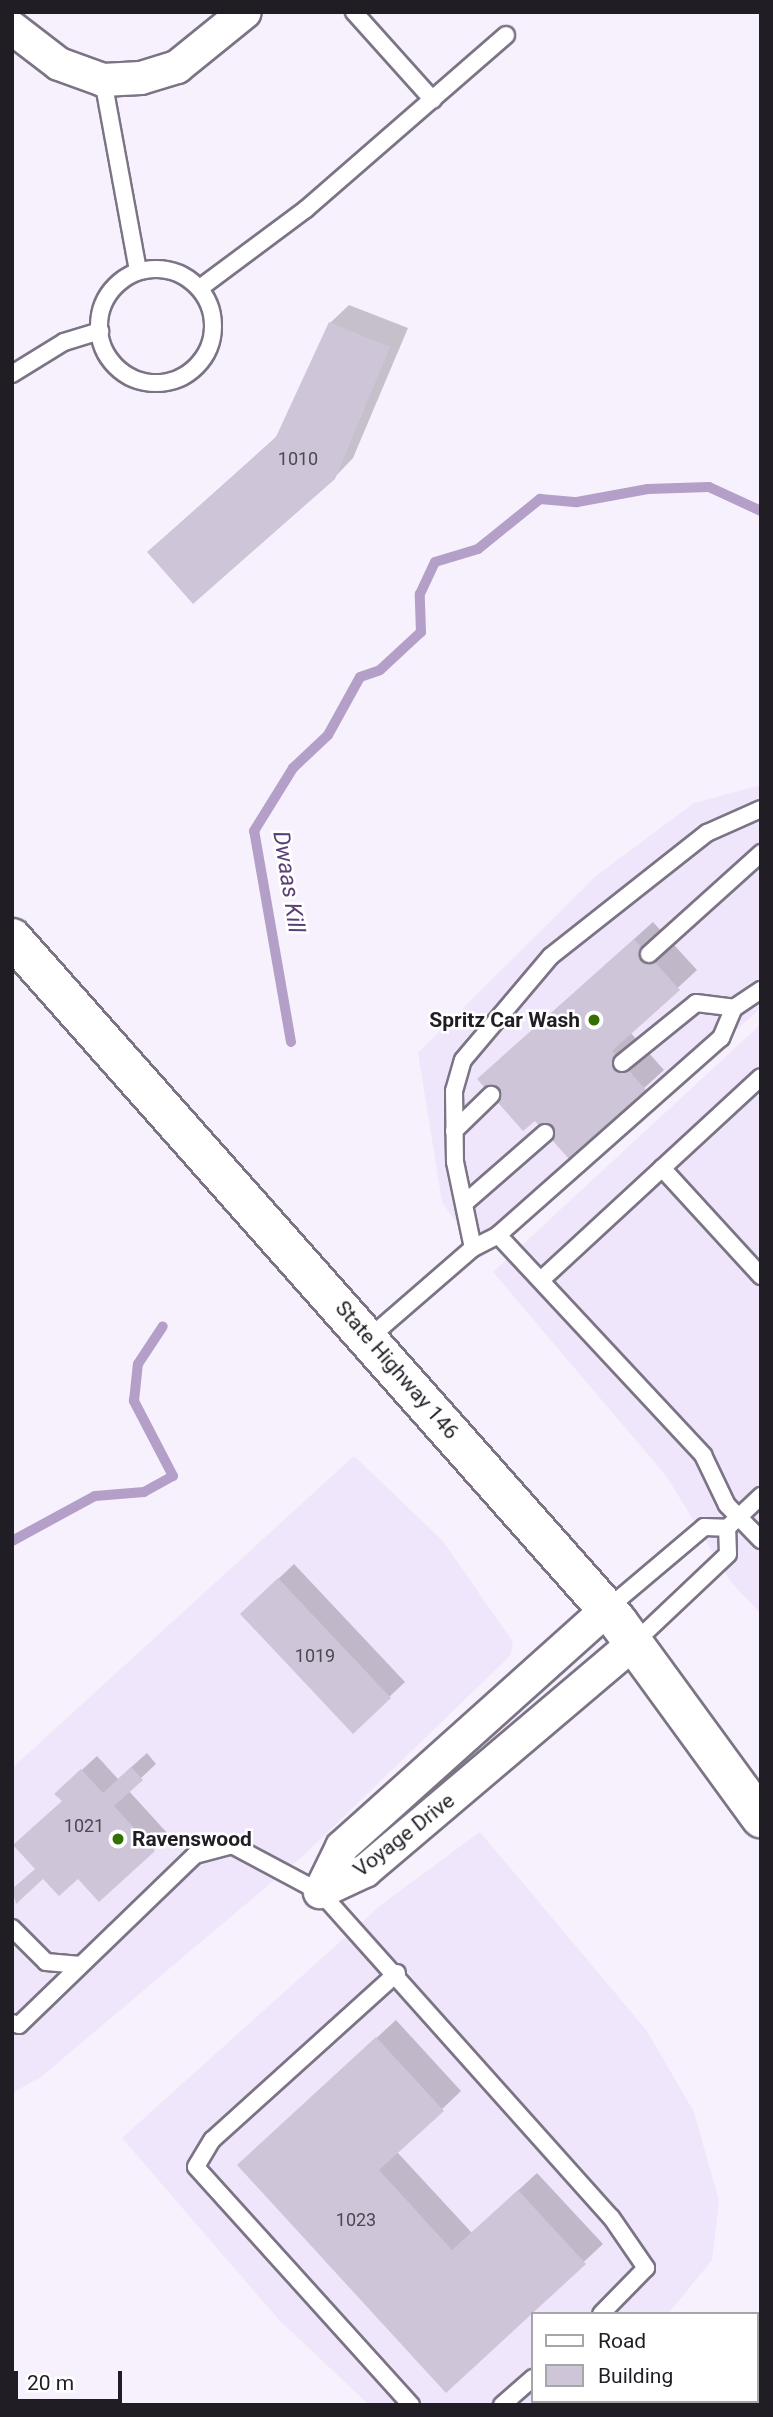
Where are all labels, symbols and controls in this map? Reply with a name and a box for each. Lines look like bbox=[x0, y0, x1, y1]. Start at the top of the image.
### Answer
house number: 1010 bbox=[278, 448, 318, 470]
water label: Dwaas Kill bbox=[266, 829, 310, 935]
place label: Spritz Car Wash bbox=[429, 1007, 580, 1033]
marker: Spritz Car Wash bbox=[586, 1012, 602, 1028]
street label: State Highway 146 bbox=[330, 1296, 464, 1444]
house number: 1019 bbox=[295, 1645, 335, 1667]
street label: Voyage Drive bbox=[348, 1788, 460, 1882]
house number: 1021 bbox=[64, 1815, 104, 1837]
place label: Ravenswood bbox=[132, 1826, 252, 1852]
marker: Ravenswood bbox=[110, 1831, 126, 1847]
house number: 1023 bbox=[336, 2209, 376, 2231]
legend bbox=[532, 2312, 759, 2403]
text: Road bbox=[598, 2329, 646, 2353]
scale bar bbox=[18, 2358, 126, 2402]
text: Building bbox=[598, 2364, 673, 2388]
text: 20 m bbox=[27, 2371, 74, 2395]

